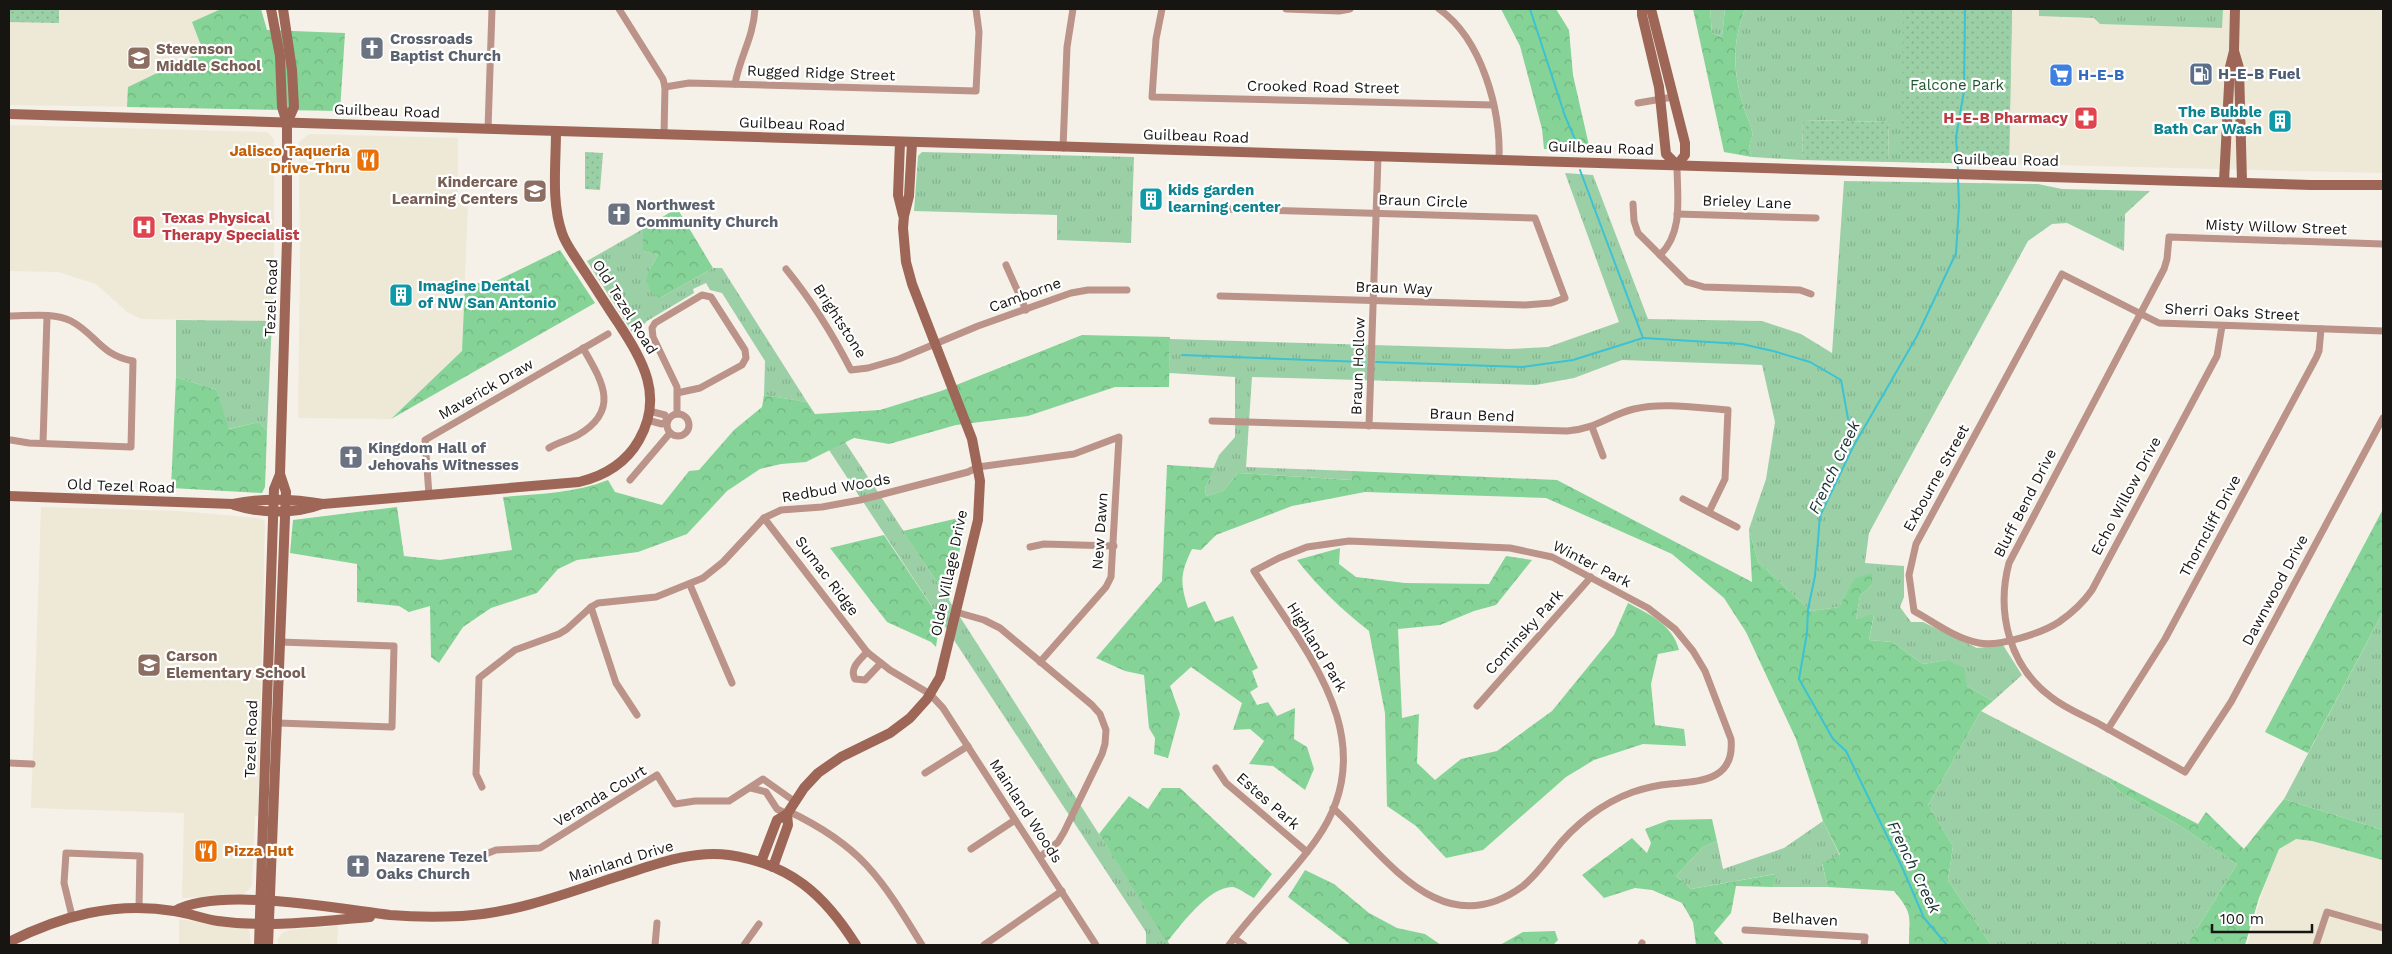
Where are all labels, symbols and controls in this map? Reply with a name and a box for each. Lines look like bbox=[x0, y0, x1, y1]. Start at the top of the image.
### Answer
place label: Crossroads Baptist Church bbox=[390, 30, 501, 65]
church icon: Crossroads Baptist Church bbox=[359, 35, 385, 61]
place label: Stevenson Middle School bbox=[156, 40, 261, 75]
school or university icon: Stevenson Middle School bbox=[126, 45, 152, 71]
street label: Rugged Ridge Street bbox=[747, 61, 896, 85]
fuel station icon: H-E-B Fuel bbox=[2188, 61, 2214, 87]
supermarket icon: H-E-B bbox=[2048, 62, 2074, 88]
place label: H-E-B Fuel bbox=[2218, 65, 2301, 83]
place label: H-E-B bbox=[2078, 66, 2124, 84]
park label: Falcone Park bbox=[1910, 76, 2005, 94]
street label: Crooked Road Street bbox=[1247, 77, 1400, 97]
street label: Guilbeau Road bbox=[334, 100, 440, 122]
place label: The Bubble Bath Car Wash bbox=[2154, 103, 2262, 138]
pharmacy icon: H-E-B Pharmacy bbox=[2073, 105, 2099, 131]
building icon: The Bubble Bath Car Wash bbox=[2267, 108, 2293, 134]
place label: H-E-B Pharmacy bbox=[1943, 109, 2069, 127]
street label: Guilbeau Road bbox=[739, 113, 845, 135]
street label: Guilbeau Road bbox=[1143, 125, 1249, 147]
street label: Guilbeau Road bbox=[1548, 137, 1654, 159]
place label: Jalisco Taqueria Drive-Thru bbox=[229, 142, 350, 177]
restaurant icon: Jalisco Taqueria Drive-Thru bbox=[355, 147, 381, 173]
street label: Guilbeau Road bbox=[1953, 150, 2059, 170]
place label: Kindercare Learning Centers bbox=[392, 173, 518, 208]
school or university icon: Kindercare Learning Centers bbox=[522, 178, 548, 204]
place label: kids garden learning center bbox=[1168, 181, 1281, 216]
building icon: kids garden learning center bbox=[1138, 186, 1164, 212]
street label: Braun Circle bbox=[1378, 190, 1468, 212]
street label: Brieley Lane bbox=[1702, 191, 1792, 213]
place label: Northwest Community Church bbox=[636, 196, 778, 231]
church icon: Northwest Community Church bbox=[606, 201, 632, 227]
place label: Texas Physical Therapy Specialist bbox=[162, 209, 300, 244]
hospital icon: Texas Physical Therapy Specialist bbox=[131, 214, 157, 240]
street label: Misty Willow Street bbox=[2205, 216, 2348, 238]
street label: Old Tezel Road bbox=[589, 256, 661, 358]
street label: Tezel Road bbox=[261, 259, 281, 337]
street label: Camborne bbox=[986, 274, 1064, 316]
place label: Imagine Dental of NW San Antonio bbox=[418, 277, 556, 312]
street label: Braun Way bbox=[1355, 278, 1433, 298]
street label: Brightstone bbox=[809, 281, 871, 361]
building icon: Imagine Dental of NW San Antonio bbox=[388, 282, 414, 308]
street label: Sherri Oaks Street bbox=[2164, 299, 2301, 325]
street label: Braun Hollow bbox=[1347, 316, 1369, 415]
street label: Maverick Draw bbox=[435, 354, 537, 423]
street label: Braun Bend bbox=[1429, 405, 1515, 425]
water label: French Creek bbox=[1804, 416, 1864, 517]
street label: Exbourne Street bbox=[1899, 421, 1973, 535]
street label: Echo Willow Drive bbox=[2087, 434, 2165, 558]
place label: Kingdom Hall of Jehovahs Witnesses bbox=[368, 439, 519, 474]
church icon: Kingdom Hall of Jehovahs Witnesses bbox=[338, 444, 364, 470]
street label: Bluff Bend Drive bbox=[1990, 446, 2060, 560]
street label: Redbud Woods bbox=[780, 470, 892, 506]
street label: Thorncliff Drive bbox=[2176, 472, 2244, 580]
street label: Old Tezel Road bbox=[67, 475, 175, 497]
street label: New Dawn bbox=[1088, 492, 1112, 570]
street label: Olde Village Drive bbox=[927, 508, 971, 638]
street label: Dawnwood Drive bbox=[2238, 531, 2312, 649]
street label: Sumac Ridge bbox=[791, 533, 863, 619]
street label: Winter Park bbox=[1550, 537, 1635, 592]
street label: Cominsky Park bbox=[1481, 585, 1567, 678]
street label: Highland Park bbox=[1283, 599, 1351, 696]
place label: Carson Elementary School bbox=[166, 647, 306, 682]
school or university icon: Carson Elementary School bbox=[136, 652, 162, 678]
street label: Tezel Road bbox=[241, 700, 261, 778]
street label: Mainland Woods bbox=[986, 756, 1066, 866]
street label: Veranda Court bbox=[551, 761, 650, 831]
street label: Estes Park bbox=[1233, 769, 1304, 834]
water label: French Creek bbox=[1883, 818, 1945, 918]
street label: Mainland Drive bbox=[566, 837, 676, 885]
restaurant icon: Pizza Hut bbox=[193, 838, 219, 864]
place label: Pizza Hut bbox=[224, 842, 294, 860]
place label: Nazarene Tezel Oaks Church bbox=[376, 848, 488, 883]
church icon: Nazarene Tezel Oaks Church bbox=[345, 853, 371, 879]
scale bar bbox=[2212, 902, 2312, 934]
street label: Belhaven bbox=[1771, 908, 1839, 930]
text: 100 m bbox=[2220, 910, 2264, 928]

